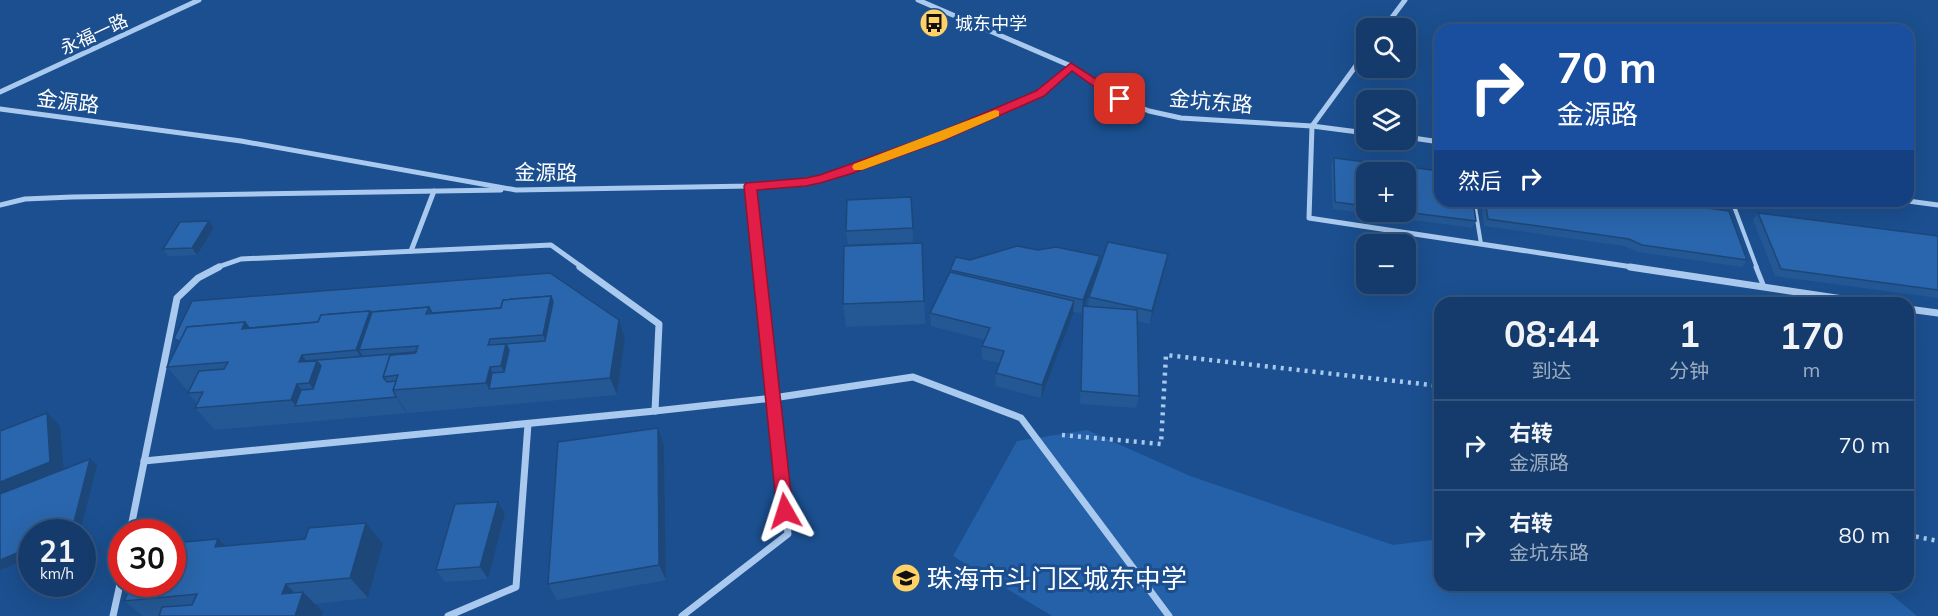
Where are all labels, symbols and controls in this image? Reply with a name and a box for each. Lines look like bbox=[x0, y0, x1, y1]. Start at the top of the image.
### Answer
bus stop icon: 城东中学 bbox=[918, 7, 950, 39]
street label: 永福一路 bbox=[57, 8, 131, 60]
place label: 城东中学 bbox=[955, 12, 1027, 35]
map controls bbox=[1356, 18, 1416, 294]
button: search bbox=[1356, 18, 1416, 78]
text: 70 m bbox=[1557, 41, 1657, 94]
icon: right bbox=[1458, 48, 1536, 126]
pin bbox=[1094, 73, 1145, 124]
icon: arrive bbox=[1103, 82, 1136, 115]
street label: 金源路 bbox=[35, 84, 101, 118]
street label: 金坑东路 bbox=[1168, 84, 1254, 118]
button: layers bbox=[1356, 90, 1416, 150]
text: 金源路 bbox=[1557, 97, 1638, 131]
street label: 金源路 bbox=[514, 158, 578, 186]
button: + bbox=[1356, 162, 1416, 222]
icon: right bbox=[1514, 162, 1547, 195]
text: 然后 bbox=[1458, 167, 1502, 195]
button: − bbox=[1356, 234, 1416, 294]
text: 08:44 bbox=[1504, 311, 1599, 356]
text: 1 bbox=[1678, 311, 1700, 356]
text: 170 bbox=[1779, 313, 1844, 358]
text: m bbox=[1803, 357, 1820, 382]
text: 到达 bbox=[1532, 358, 1572, 383]
text: 分钟 bbox=[1669, 358, 1709, 383]
text: 右转 bbox=[1509, 419, 1553, 447]
icon: right bbox=[1458, 429, 1491, 462]
text: 70 m bbox=[1839, 431, 1890, 459]
text: 金源路 bbox=[1509, 450, 1569, 475]
position arrow bbox=[753, 479, 817, 543]
text: 右转 bbox=[1509, 509, 1553, 537]
speed limit sign: 30 bbox=[108, 519, 186, 597]
icon: right bbox=[1458, 519, 1491, 552]
text: 80 m bbox=[1839, 521, 1890, 549]
text: 21 bbox=[39, 532, 75, 570]
text: 金坑东路 bbox=[1509, 540, 1589, 565]
school or university icon: 珠海市斗门区城东中学 bbox=[890, 562, 922, 594]
place label: 珠海市斗门区城东中学 bbox=[927, 562, 1187, 595]
text: km/h bbox=[40, 564, 74, 583]

